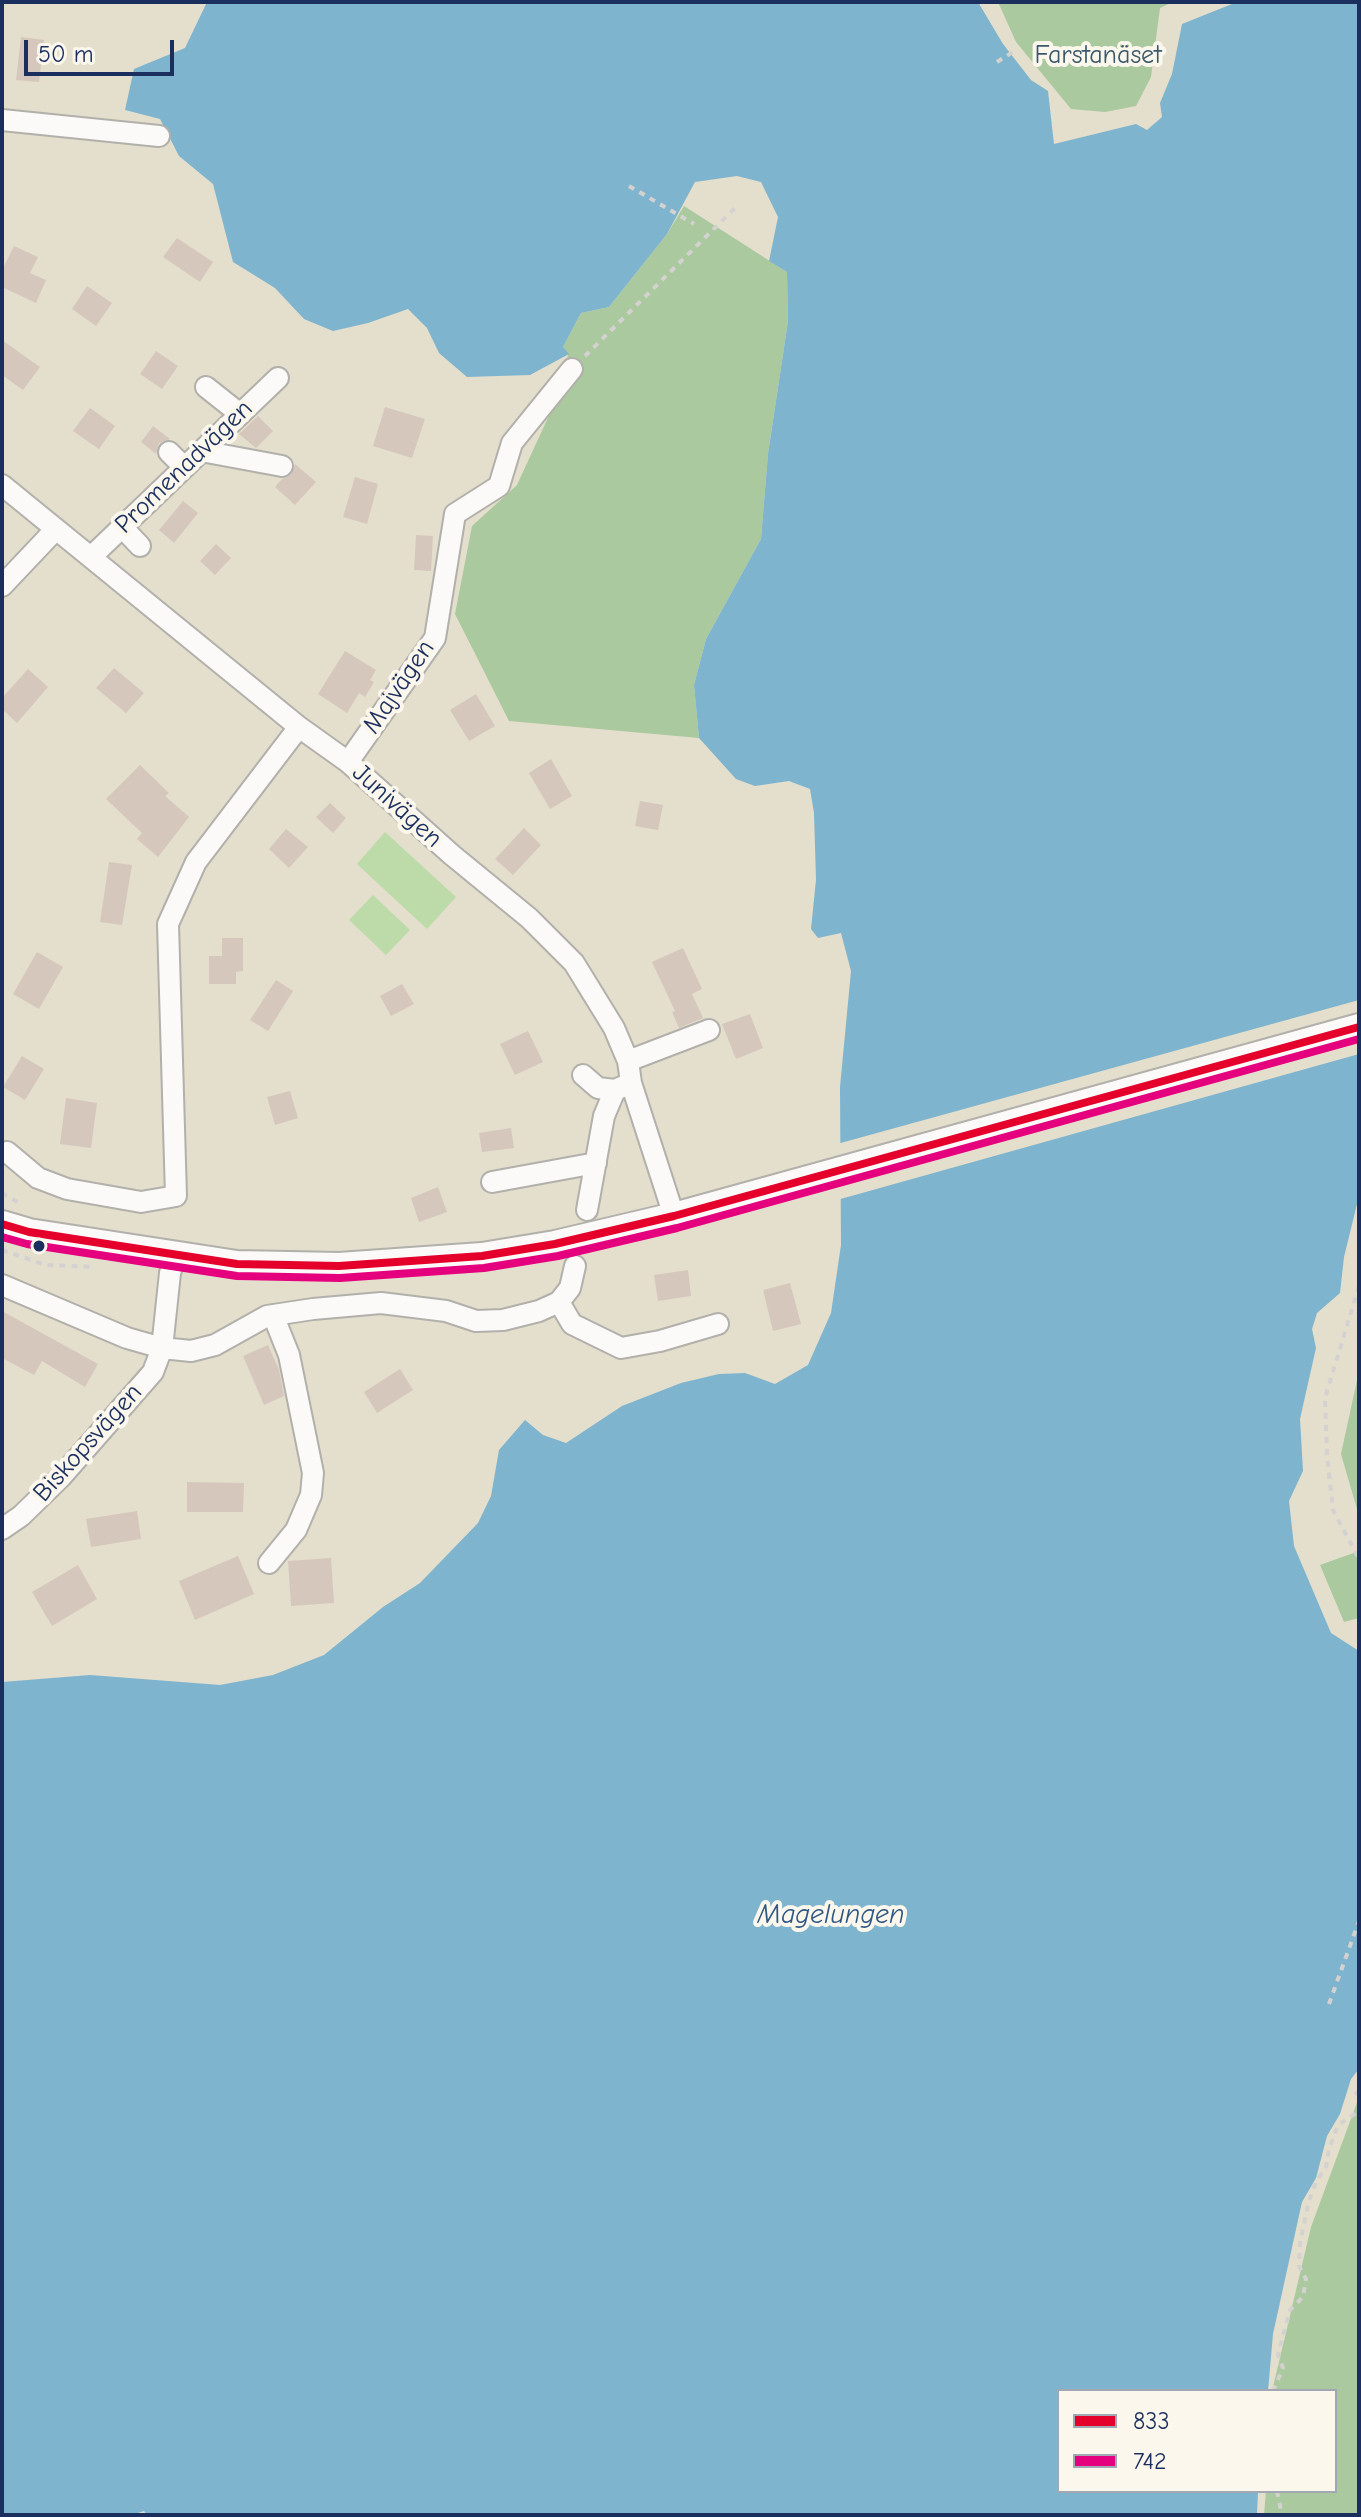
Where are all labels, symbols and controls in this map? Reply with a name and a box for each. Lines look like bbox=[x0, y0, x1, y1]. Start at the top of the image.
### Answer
scale bar bbox=[28, 24, 178, 74]
text: 50 m bbox=[38, 40, 94, 68]
park label: Farstanäset bbox=[1034, 40, 1162, 72]
street label: Promenadvägen bbox=[109, 394, 259, 540]
street label: Majvägen bbox=[356, 634, 442, 740]
street label: Junivägen bbox=[346, 757, 448, 855]
unlabelled marker bbox=[31, 1238, 47, 1254]
street label: Biskopsvägen bbox=[27, 1378, 149, 1508]
water label: Magelungen bbox=[757, 1898, 905, 1932]
legend bbox=[1057, 2389, 1337, 2493]
text: 833 bbox=[1133, 2407, 1170, 2435]
text: 742 bbox=[1133, 2447, 1167, 2475]

